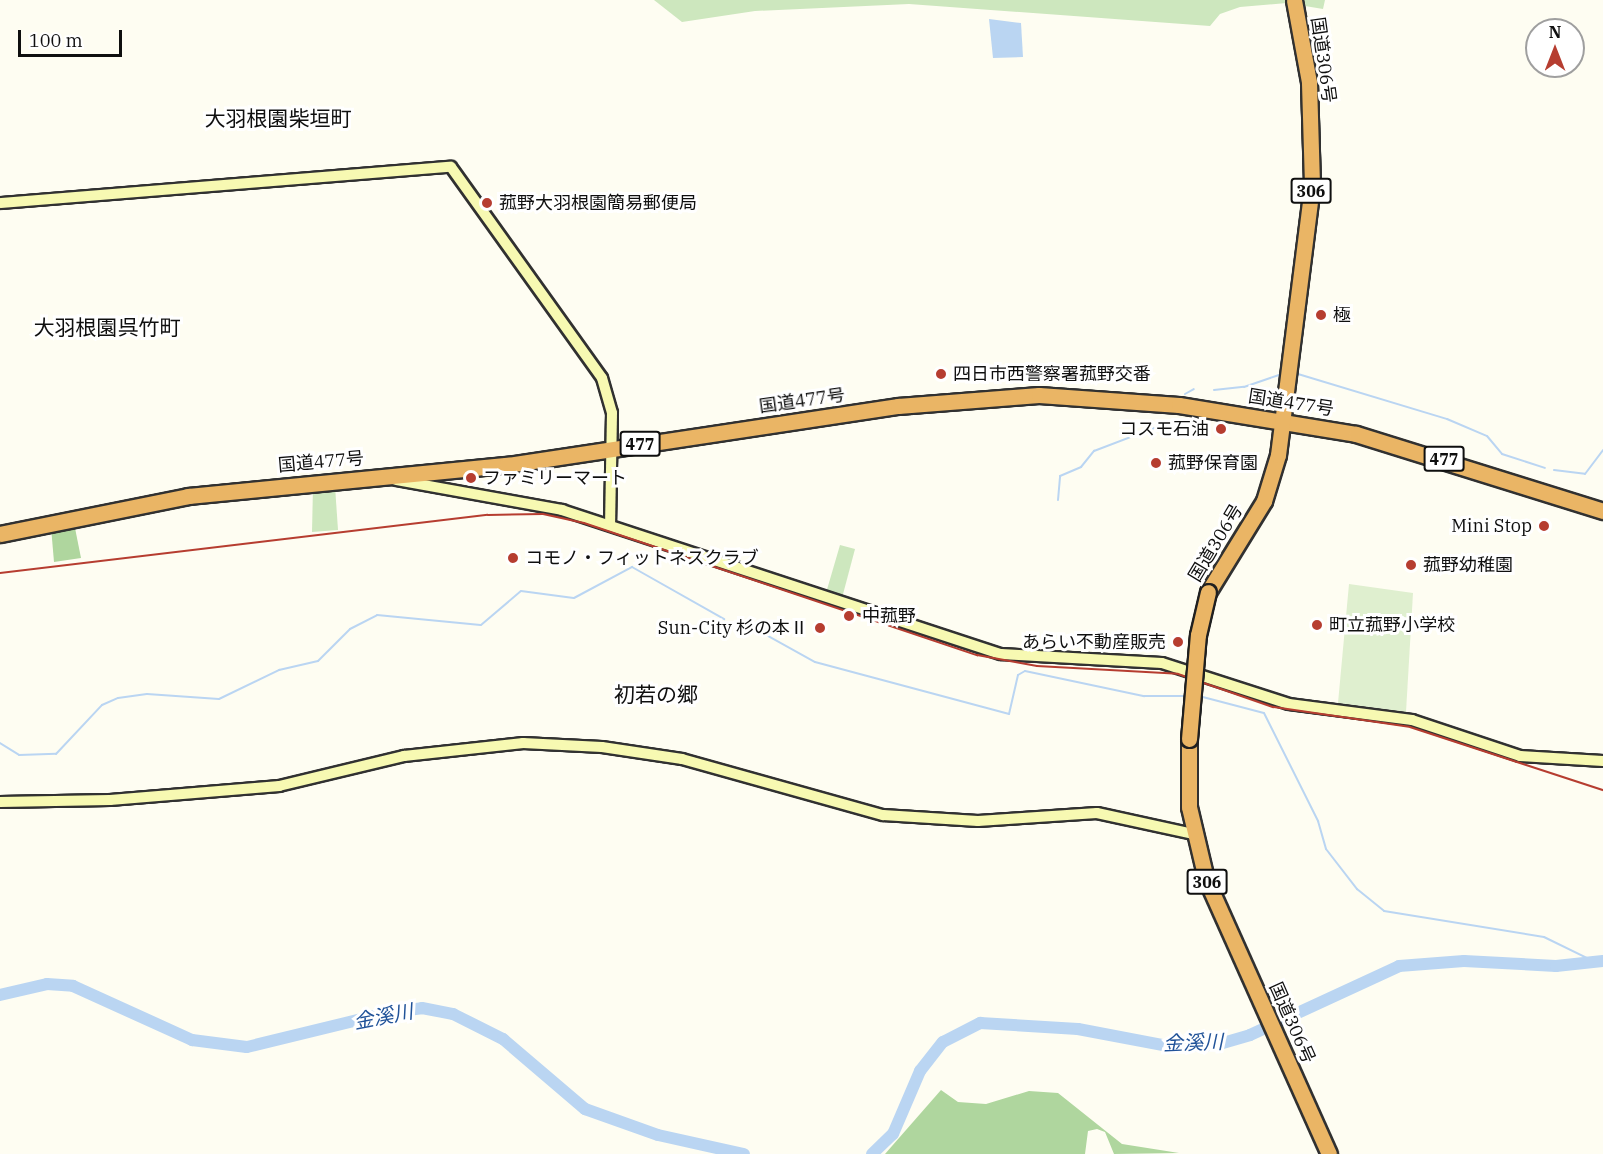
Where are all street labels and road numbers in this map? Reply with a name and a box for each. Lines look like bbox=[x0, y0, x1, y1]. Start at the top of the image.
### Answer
street label: 国道306号 bbox=[1306, 16, 1340, 104]
road number: 306 bbox=[1290, 178, 1332, 204]
street label: 国道477号 bbox=[758, 384, 846, 418]
street label: 国道477号 bbox=[1247, 386, 1335, 420]
road number: 477 bbox=[619, 431, 661, 457]
road number: 477 bbox=[1423, 446, 1465, 472]
street label: 国道477号 bbox=[277, 447, 365, 477]
street label: 国道306号 bbox=[1184, 500, 1248, 586]
road number: 306 bbox=[1186, 869, 1228, 895]
street label: 国道306号 bbox=[1265, 979, 1319, 1067]

